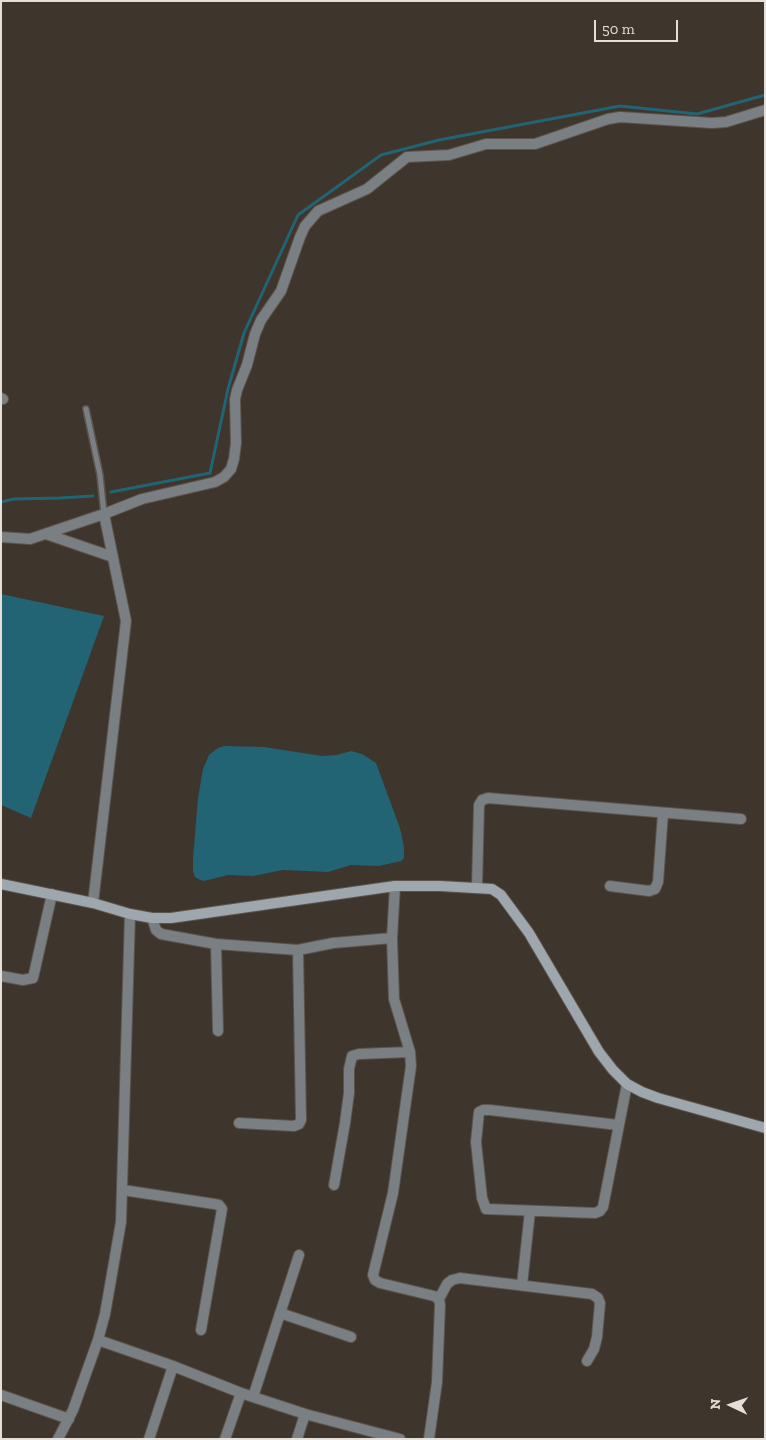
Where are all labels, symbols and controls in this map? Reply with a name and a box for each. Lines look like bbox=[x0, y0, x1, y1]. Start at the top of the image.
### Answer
scale bar bbox=[596, 10, 680, 42]
text: 50 m bbox=[602, 20, 635, 38]
north arrow bbox=[706, 1380, 756, 1430]
text: N bbox=[707, 1398, 724, 1410]

